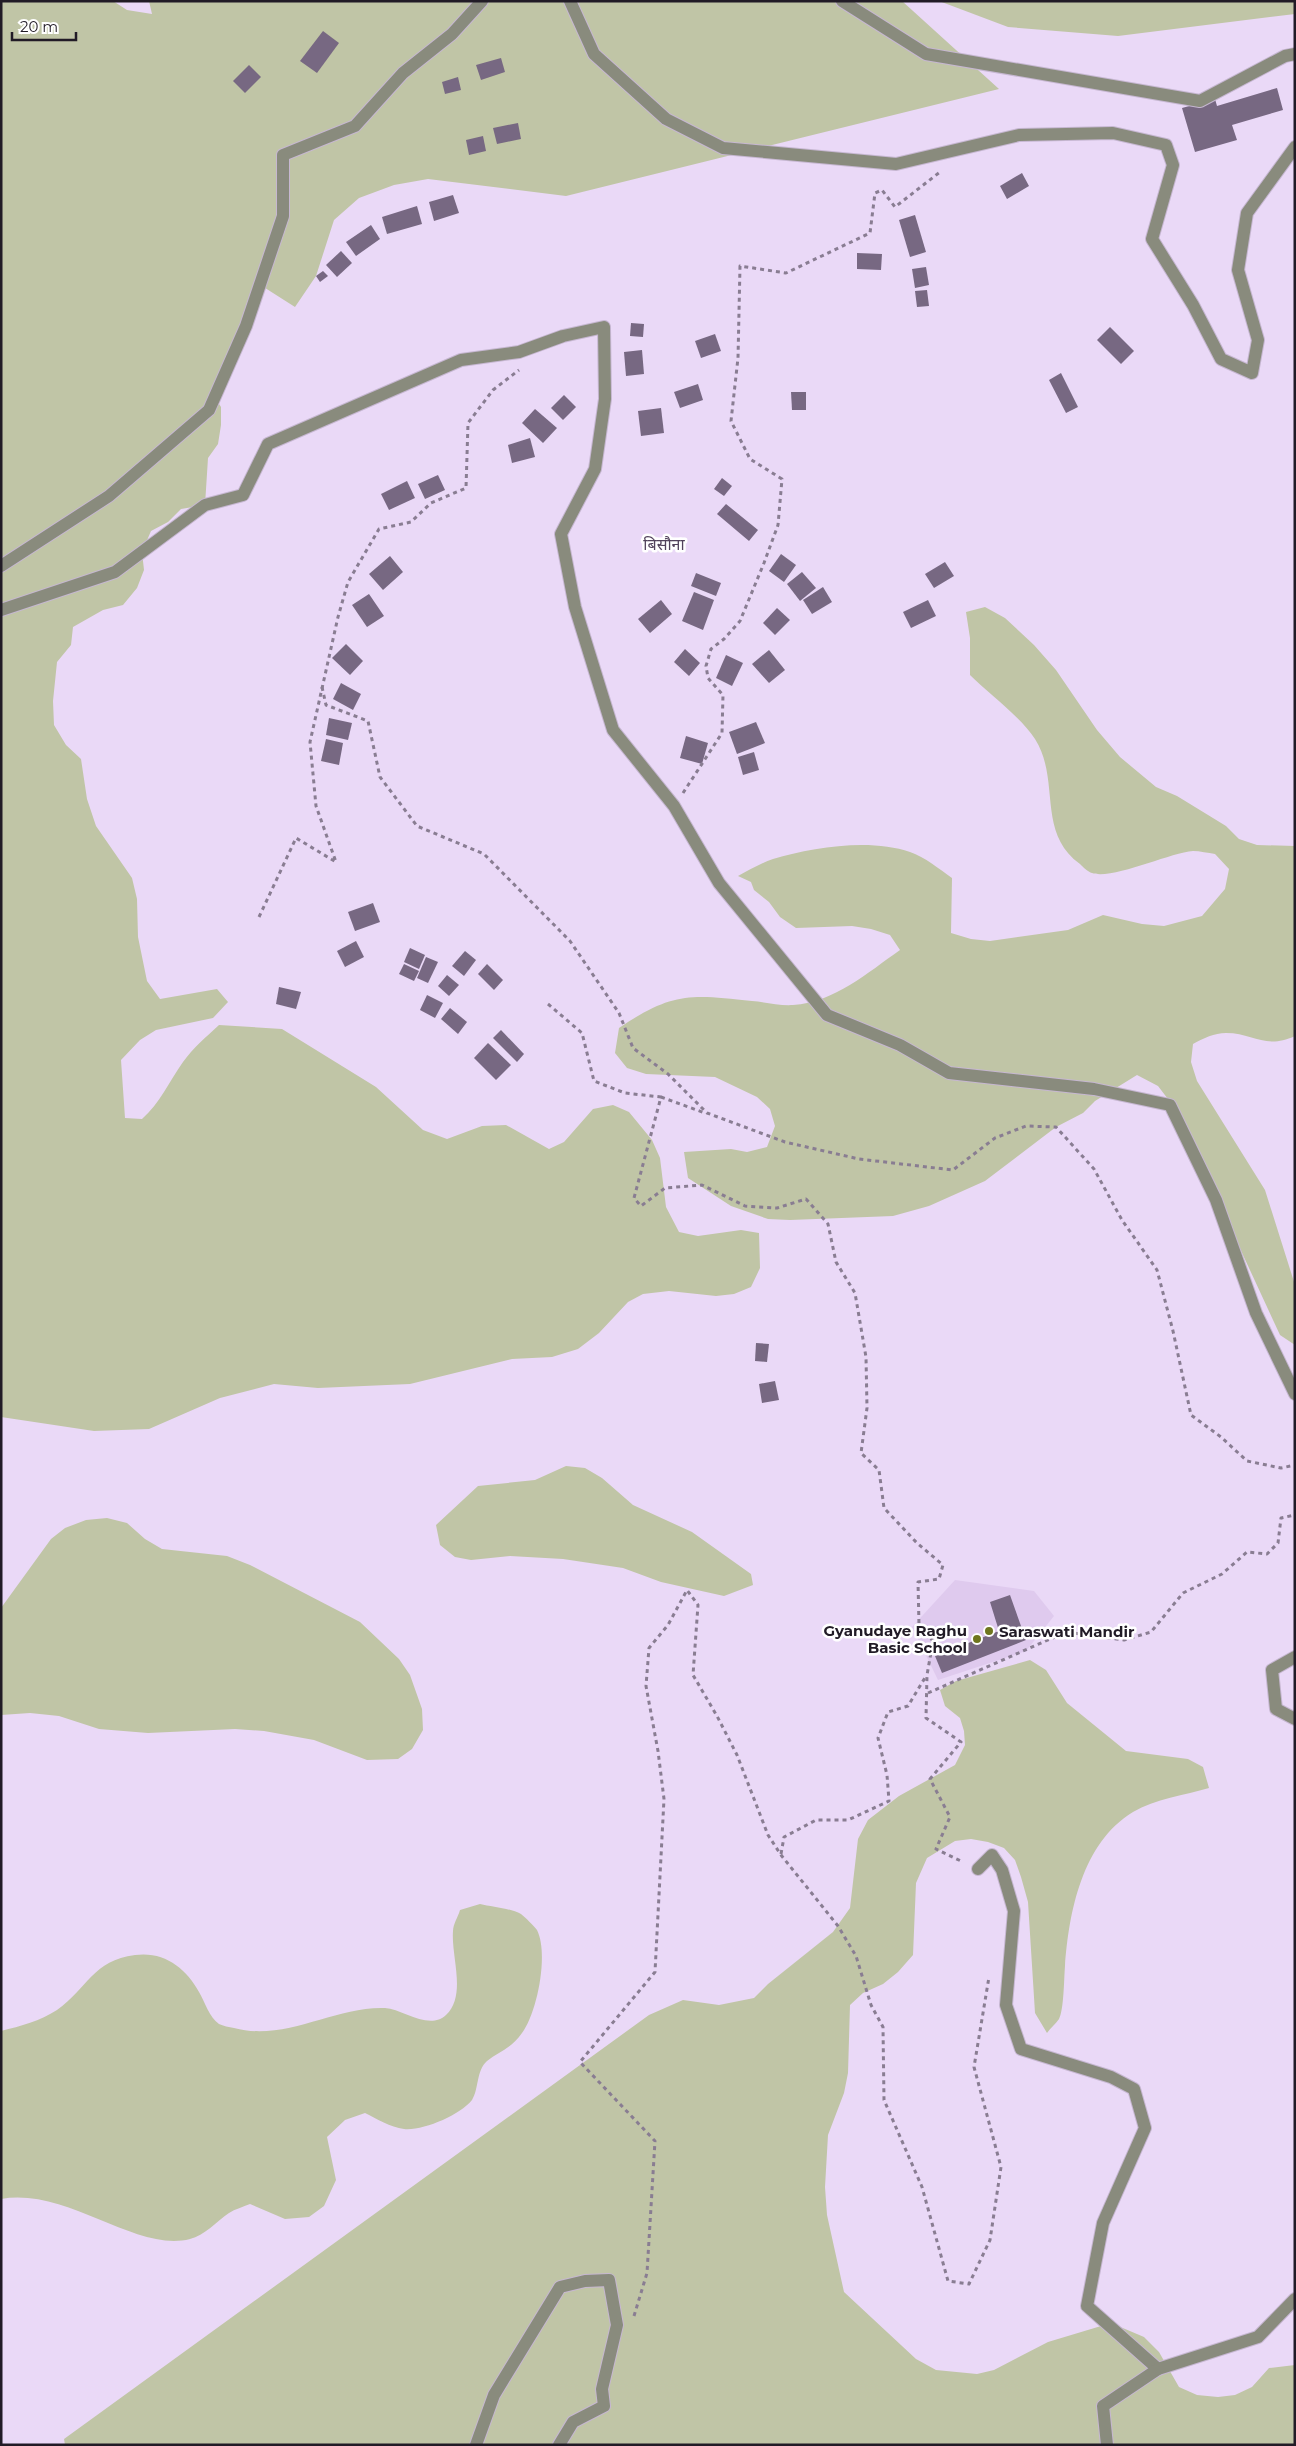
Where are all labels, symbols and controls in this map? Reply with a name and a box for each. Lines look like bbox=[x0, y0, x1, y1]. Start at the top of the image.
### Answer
scale bar bbox=[12, 10, 76, 42]
text: 20 m bbox=[20, 17, 58, 36]
district label: बिसौना bbox=[643, 535, 685, 554]
place label: Gyanudaye Raghu Basic School bbox=[823, 1621, 967, 1657]
place label: Saraswati Mandir bbox=[999, 1622, 1135, 1641]
marker: Saraswati Mandir bbox=[983, 1625, 995, 1637]
marker: Gyanudaye Raghu Basic School bbox=[971, 1633, 983, 1645]

